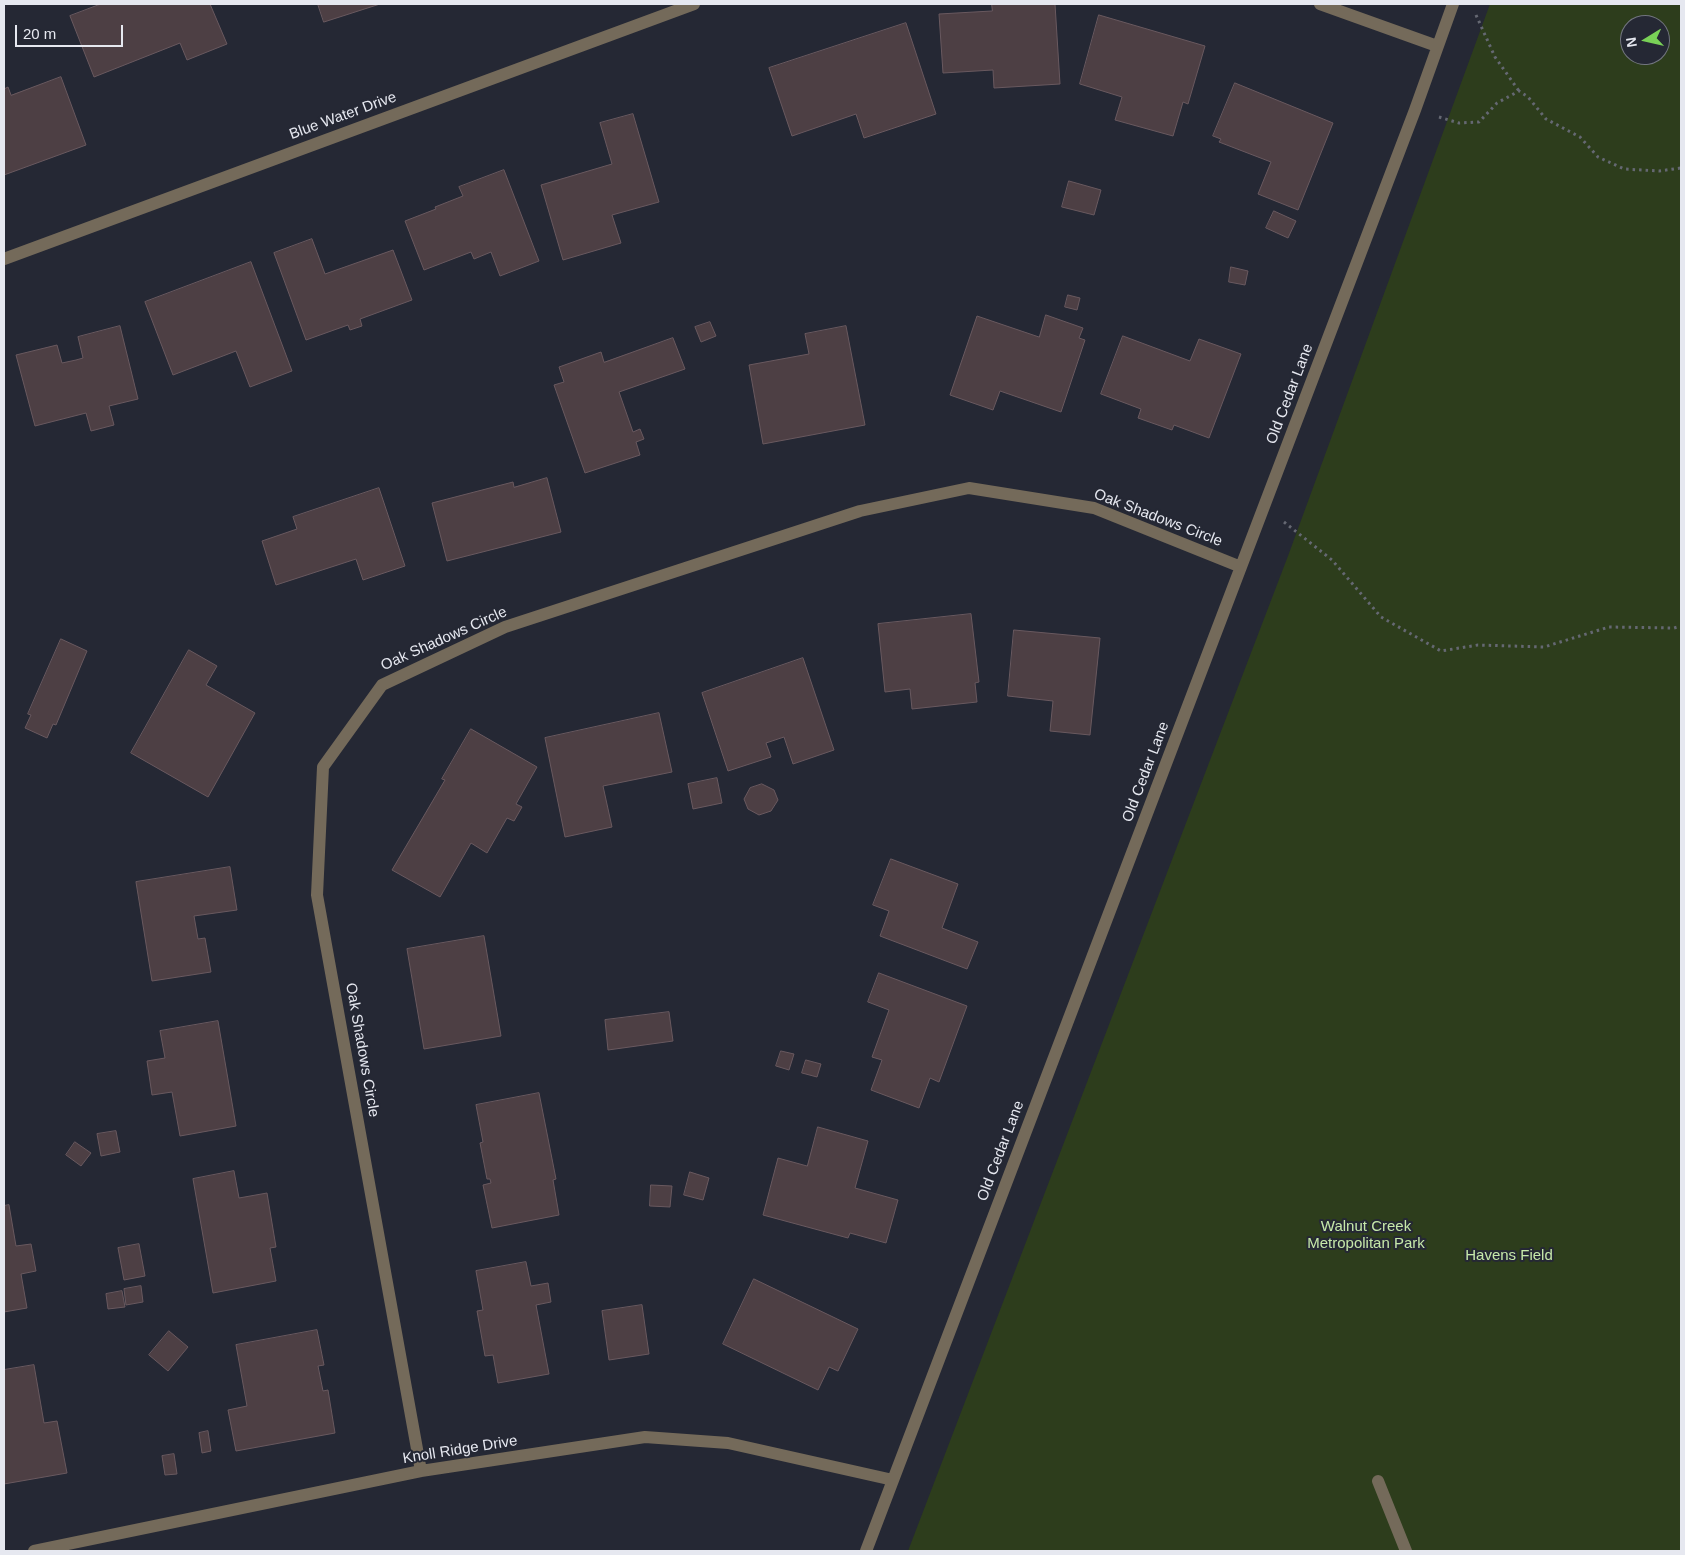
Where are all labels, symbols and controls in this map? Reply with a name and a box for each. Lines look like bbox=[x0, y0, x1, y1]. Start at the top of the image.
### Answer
scale bar bbox=[18, 15, 125, 47]
north arrow bbox=[1620, 15, 1670, 65]
text: 20 m bbox=[23, 25, 56, 42]
text: N bbox=[1622, 36, 1640, 48]
street label: Blue Water Drive bbox=[287, 88, 399, 144]
street label: Old Cedar Lane bbox=[1263, 341, 1317, 447]
street label: Oak Shadows Circle bbox=[1091, 485, 1225, 551]
street label: Oak Shadows Circle bbox=[378, 603, 510, 675]
street label: Old Cedar Lane bbox=[1119, 719, 1173, 825]
street label: Oak Shadows Circle bbox=[341, 982, 383, 1118]
street label: Old Cedar Lane bbox=[974, 1098, 1028, 1204]
park label: Walnut Creek Metropolitan Park bbox=[1307, 1218, 1425, 1253]
park label: Havens Field bbox=[1465, 1247, 1553, 1265]
street label: Knoll Ridge Drive bbox=[401, 1432, 519, 1468]

